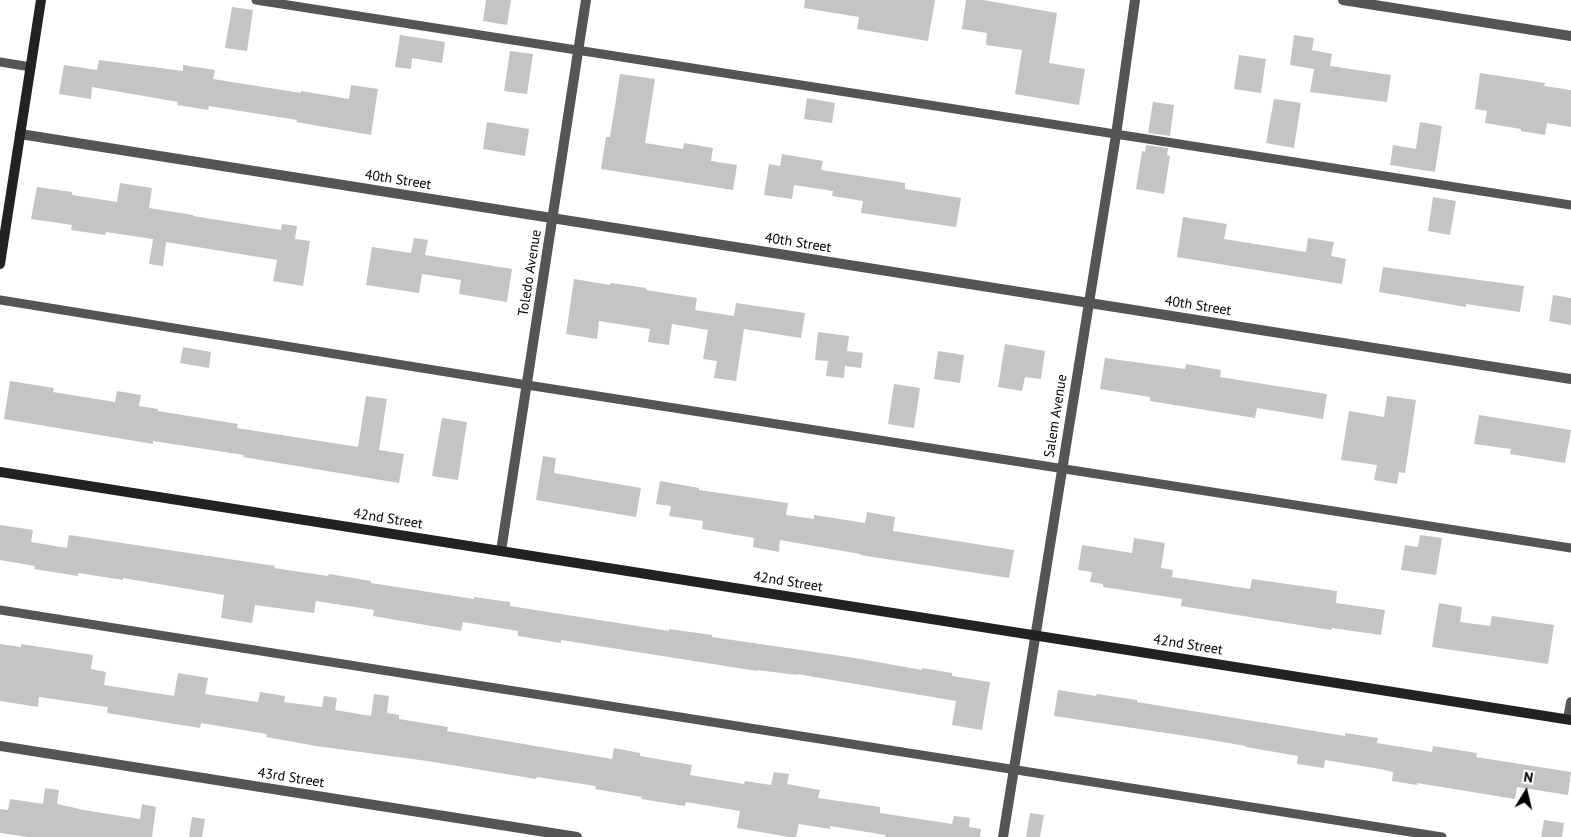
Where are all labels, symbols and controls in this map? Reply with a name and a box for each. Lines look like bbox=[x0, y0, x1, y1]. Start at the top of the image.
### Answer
street label: 40th Street bbox=[364, 166, 432, 194]
street label: Toledo Avenue bbox=[515, 229, 545, 317]
street label: 40th Street bbox=[764, 229, 832, 257]
street label: 40th Street bbox=[1164, 292, 1232, 320]
street label: Salem Avenue bbox=[1041, 373, 1071, 459]
street label: 42nd Street bbox=[352, 505, 424, 533]
street label: 42nd Street bbox=[752, 568, 824, 596]
street label: 42nd Street bbox=[1152, 631, 1224, 659]
street label: 43rd Street bbox=[257, 764, 325, 792]
north arrow bbox=[1501, 767, 1551, 817]
text: N bbox=[1522, 768, 1534, 787]

